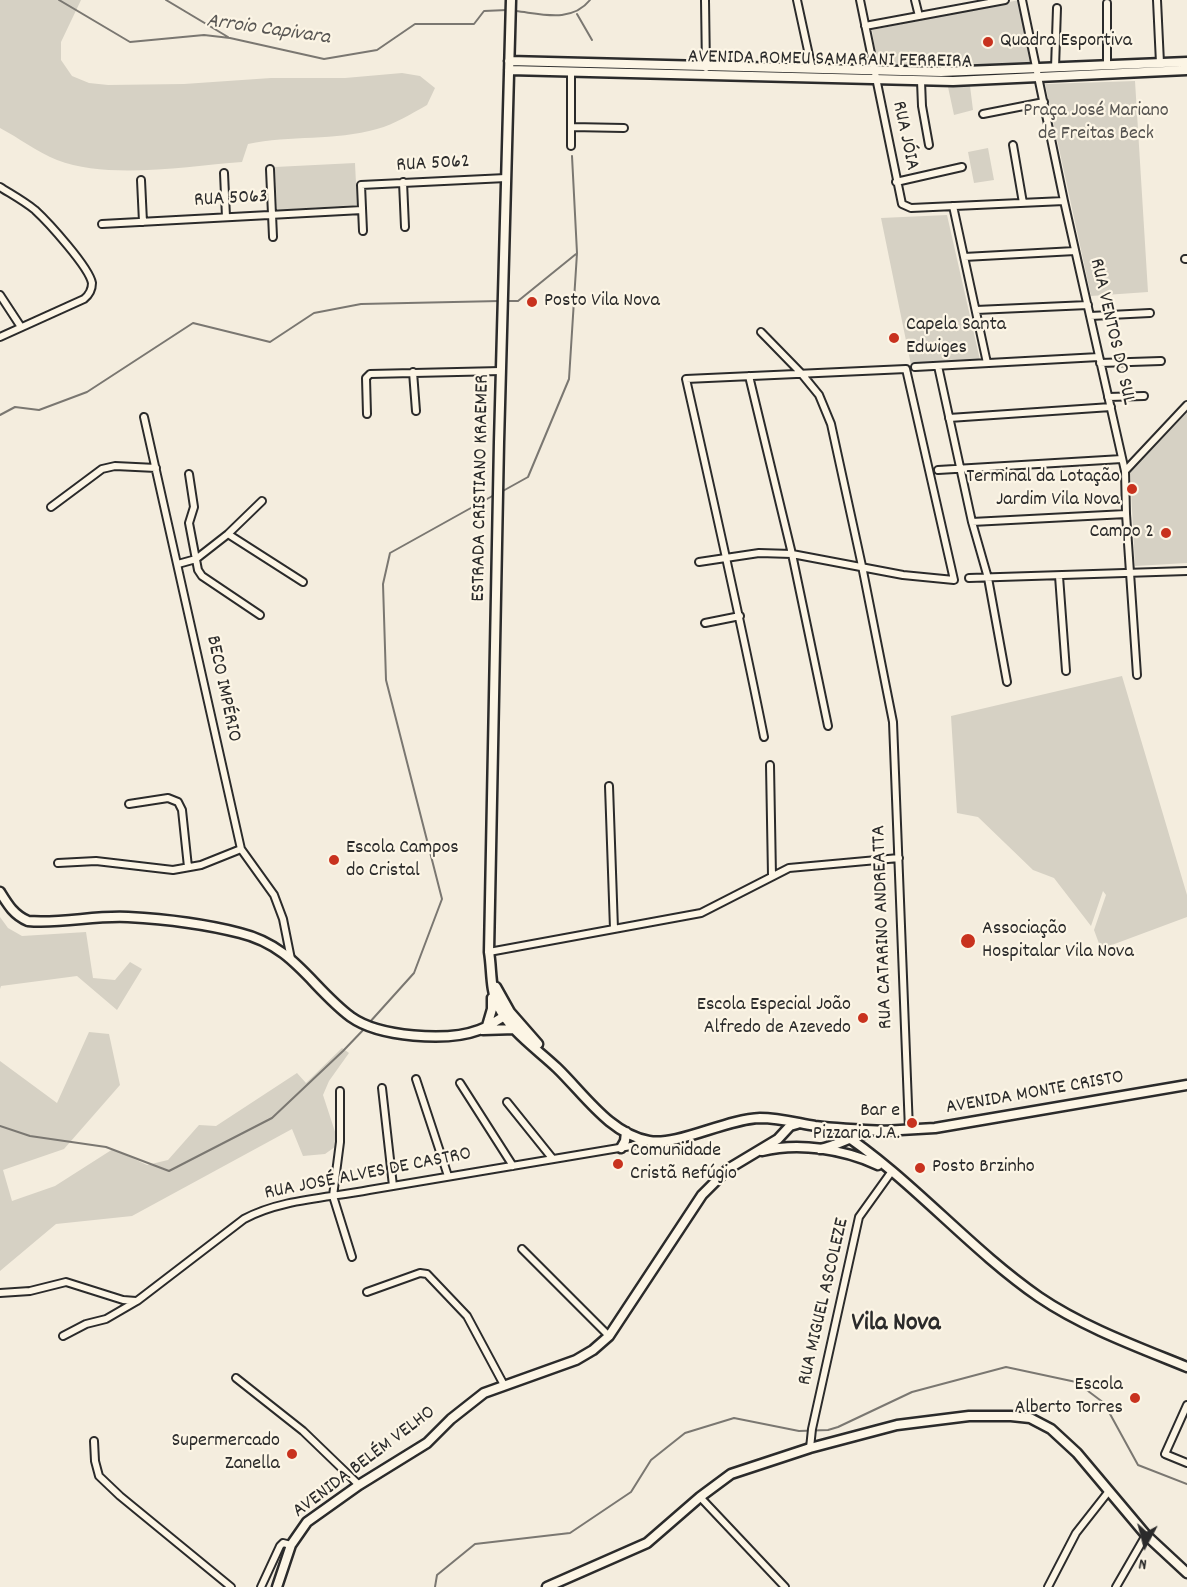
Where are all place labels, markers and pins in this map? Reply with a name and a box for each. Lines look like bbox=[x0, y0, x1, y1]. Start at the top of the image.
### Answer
place label: Quadra Esportiva bbox=[1000, 30, 1132, 54]
marker: Quadra Esportiva bbox=[981, 35, 995, 49]
place label: Posto Vila Nova bbox=[544, 290, 660, 314]
marker: Posto Vila Nova bbox=[525, 295, 539, 309]
place label: Capela Santa Edwiges bbox=[906, 314, 1006, 361]
marker: Capela Santa Edwiges bbox=[887, 331, 901, 345]
place label: Terminal da Lotação Jardim Vila Nova bbox=[966, 466, 1120, 513]
marker: Terminal da Lotação Jardim Vila Nova bbox=[1125, 482, 1139, 496]
place label: Campo 2 bbox=[1090, 521, 1154, 545]
marker: Campo 2 bbox=[1159, 526, 1173, 540]
place label: Escola Campos do Cristal bbox=[346, 837, 459, 884]
marker: Escola Campos do Cristal bbox=[327, 853, 341, 867]
place label: Associação Hospitalar Vila Nova bbox=[982, 918, 1134, 965]
marker: Associação Hospitalar Vila Nova bbox=[959, 932, 977, 950]
place label: Escola Especial João Alfredo de Azevedo bbox=[697, 994, 851, 1041]
marker: Escola Especial João Alfredo de Azevedo bbox=[856, 1011, 870, 1025]
place label: Bar e Pizzaria J.A. bbox=[813, 1100, 900, 1147]
marker: Bar e Pizzaria J.A. bbox=[905, 1116, 919, 1130]
place label: Comunidade Cristã Refúgio bbox=[630, 1140, 737, 1187]
place label: Posto Brzinho bbox=[932, 1156, 1035, 1180]
marker: Comunidade Cristã Refúgio bbox=[611, 1157, 625, 1171]
marker: Posto Brzinho bbox=[913, 1161, 927, 1175]
place label: Escola Alberto Torres bbox=[1014, 1374, 1123, 1421]
marker: Escola Alberto Torres bbox=[1128, 1391, 1142, 1405]
place label: Supermercado Zanella bbox=[171, 1430, 280, 1477]
marker: Supermercado Zanella bbox=[285, 1447, 299, 1461]

